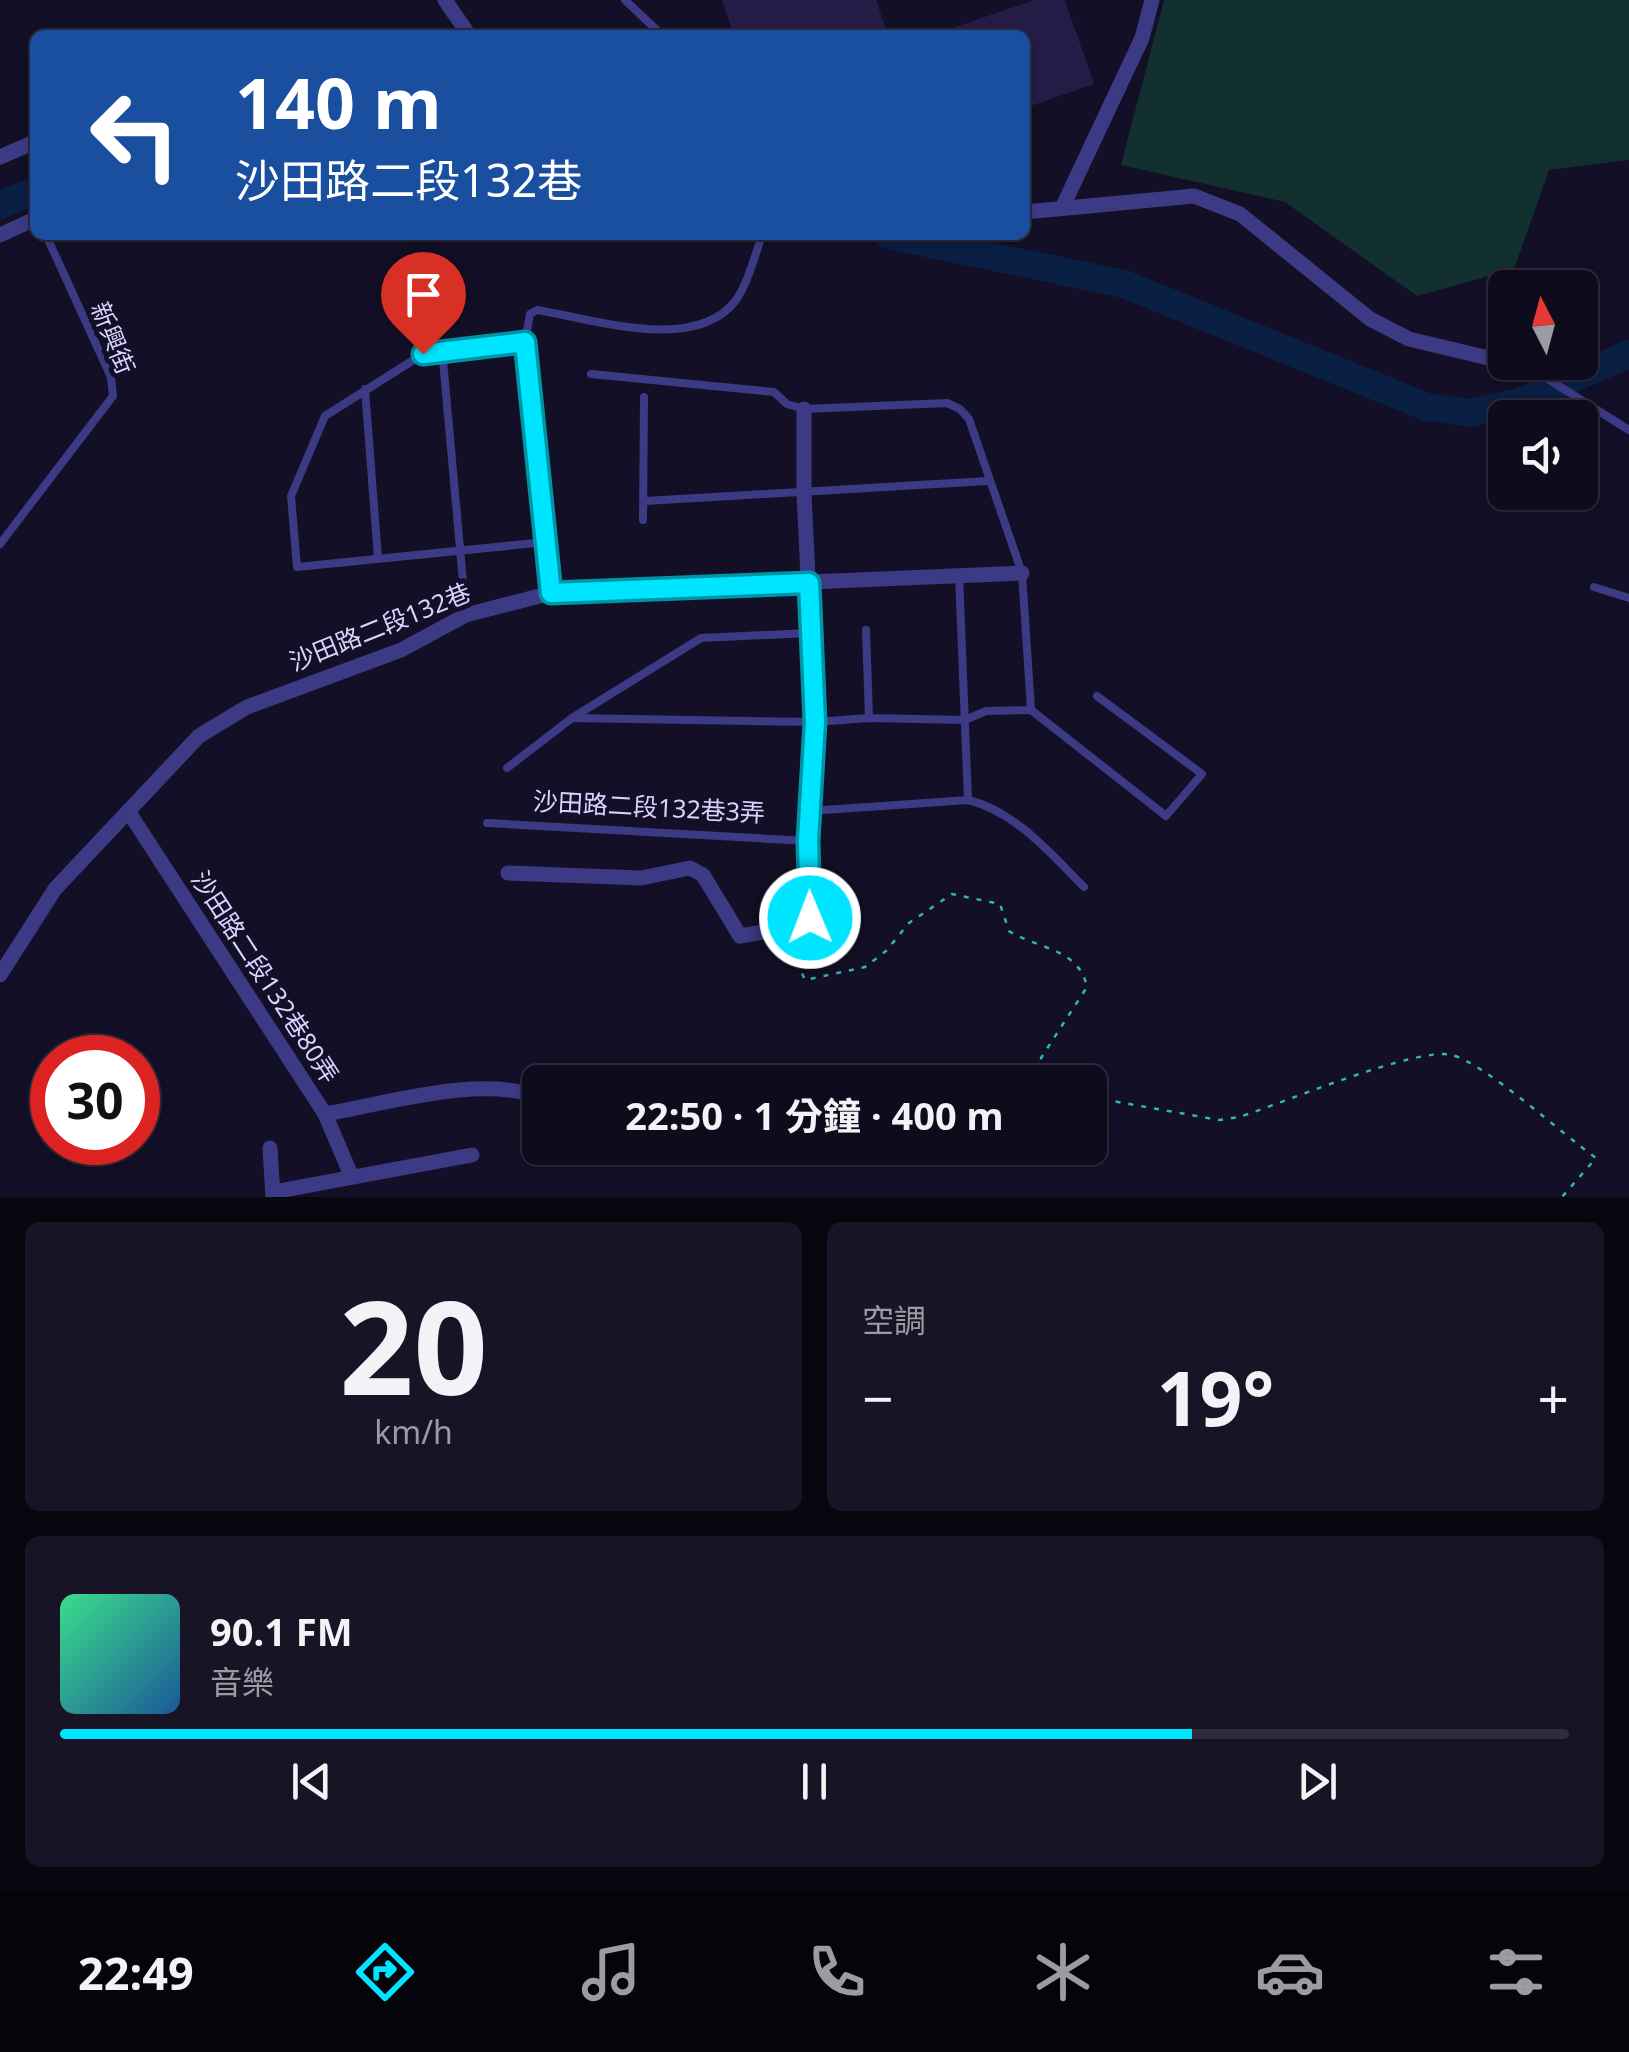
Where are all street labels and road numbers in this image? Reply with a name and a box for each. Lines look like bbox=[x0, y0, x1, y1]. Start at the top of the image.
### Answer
street label: 新興街 bbox=[84, 296, 144, 379]
street label: 沙田路二段132巷 bbox=[284, 574, 475, 678]
street label: 沙田路二段132巷3弄 bbox=[532, 783, 766, 829]
street label: 沙田路二段132巷80弄 bbox=[184, 864, 347, 1089]

